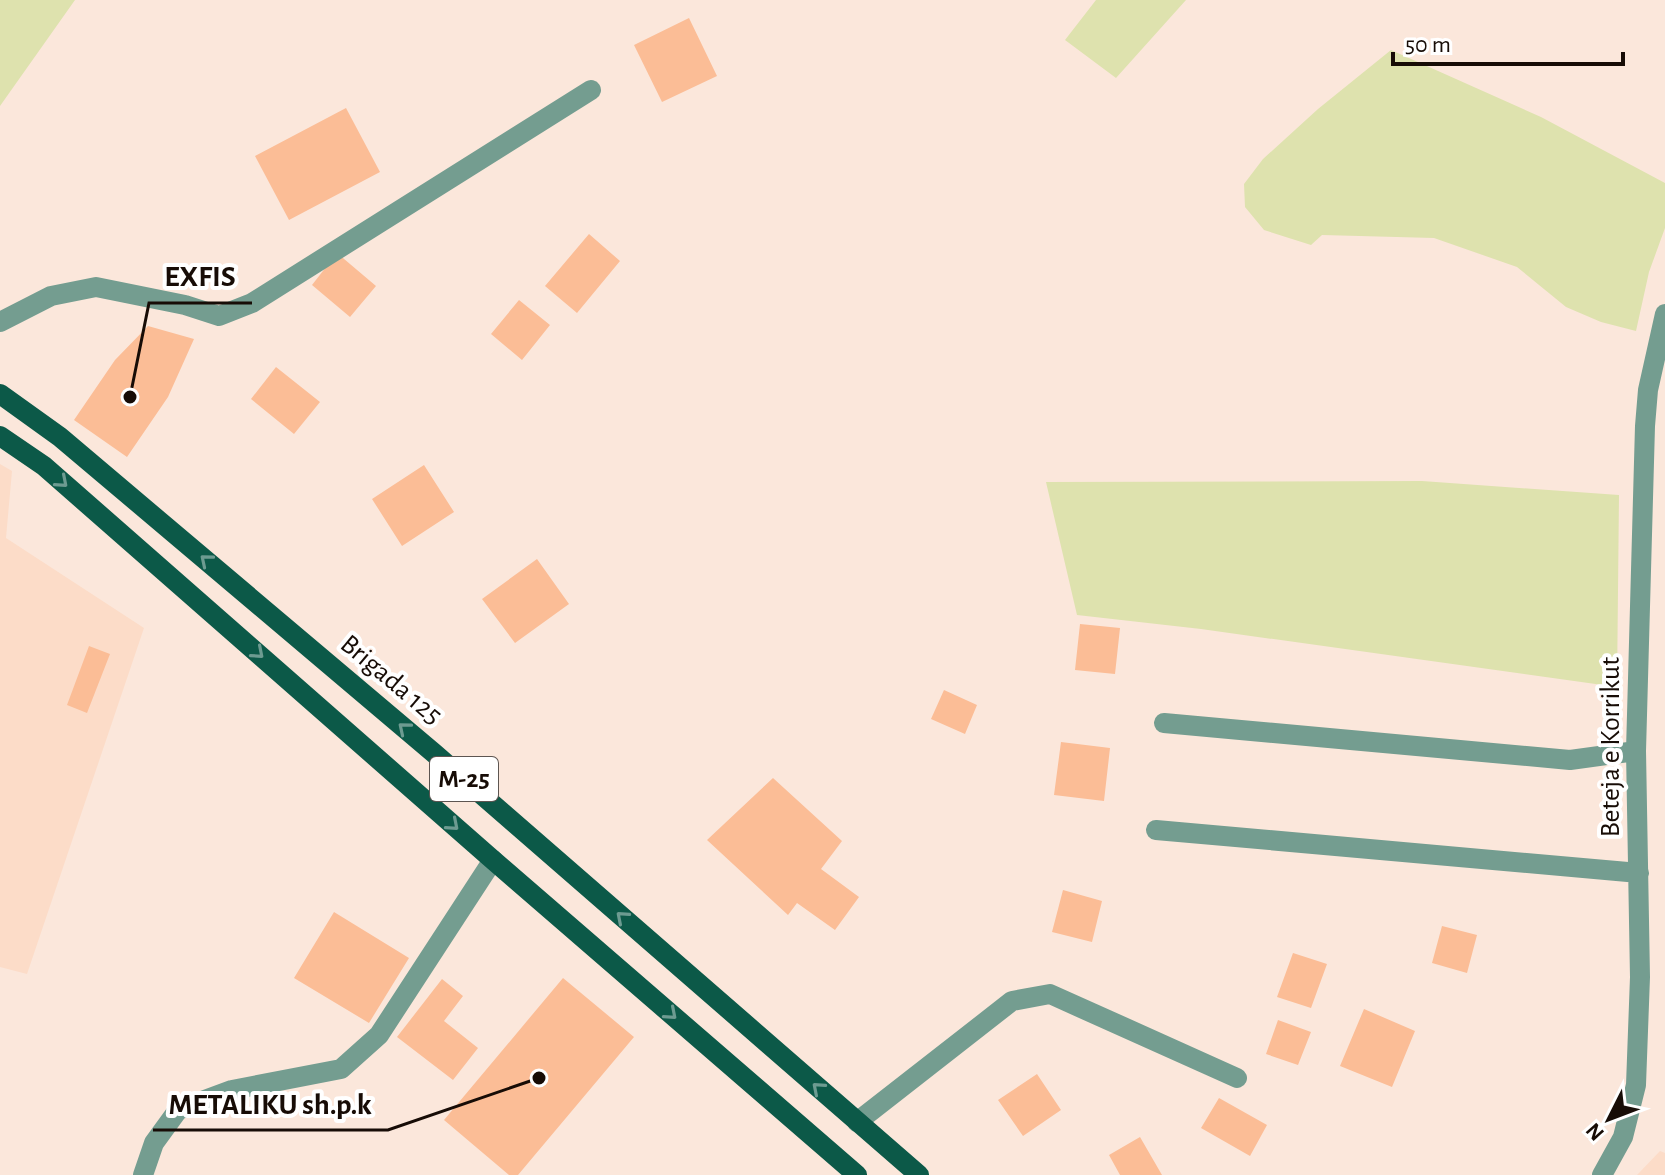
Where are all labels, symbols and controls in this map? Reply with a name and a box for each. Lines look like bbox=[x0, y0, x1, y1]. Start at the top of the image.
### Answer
scale bar bbox=[1393, 16, 1623, 66]
text: 50 m bbox=[1405, 33, 1451, 57]
callout: EXFIS bbox=[149, 249, 252, 303]
text: EXFIS bbox=[164, 262, 236, 292]
one-way arrow bbox=[53, 472, 68, 487]
one-way arrow bbox=[200, 555, 215, 570]
street label: Brigada 125 bbox=[335, 630, 447, 730]
one-way arrow bbox=[249, 643, 264, 658]
street label: Beteja e Korrikut bbox=[1597, 657, 1625, 837]
one-way arrow bbox=[399, 723, 413, 738]
road number: M-25 bbox=[430, 757, 498, 801]
one-way arrow bbox=[444, 815, 459, 830]
one-way arrow bbox=[616, 912, 631, 927]
one-way arrow bbox=[661, 1004, 676, 1019]
callout: METALIKU sh.p.k bbox=[153, 1076, 388, 1130]
north arrow bbox=[1569, 1079, 1649, 1159]
one-way arrow bbox=[812, 1083, 827, 1097]
text: METALIKU sh.p.k bbox=[168, 1090, 372, 1120]
text: N bbox=[1582, 1119, 1608, 1145]

